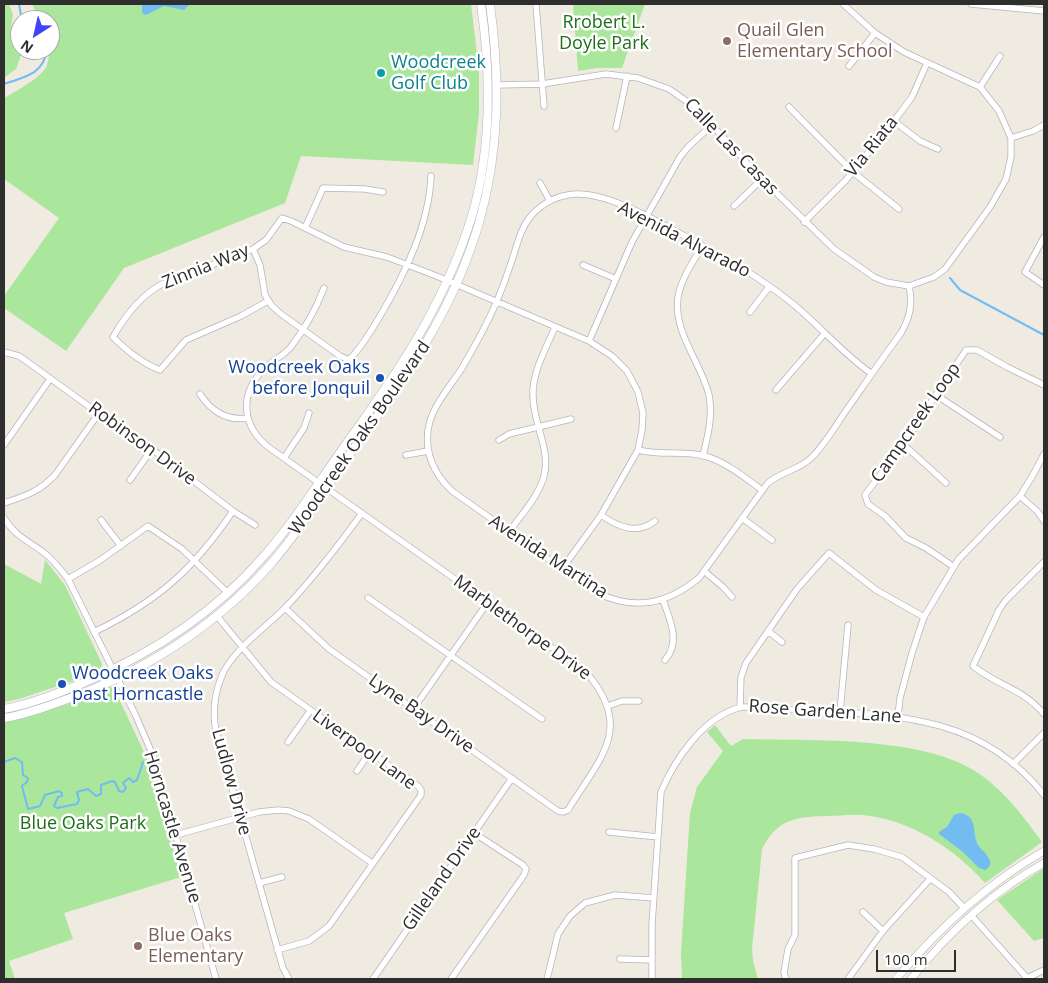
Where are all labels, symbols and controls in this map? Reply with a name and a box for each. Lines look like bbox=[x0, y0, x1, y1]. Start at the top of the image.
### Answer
north arrow bbox=[10, 10, 60, 60]
park label: Rrobert L. Doyle Park bbox=[559, 12, 649, 54]
place label: Quail Glen Elementary School bbox=[737, 20, 893, 62]
marker: Quail Glen Elementary School bbox=[721, 35, 733, 47]
text: N bbox=[17, 36, 37, 58]
place label: Woodcreek Golf Club bbox=[391, 52, 486, 94]
marker: Woodcreek Golf Club bbox=[375, 67, 387, 79]
street label: Calle Las Casas bbox=[679, 94, 783, 200]
street label: Via Riata bbox=[841, 112, 903, 182]
street label: Avenida Alvarado bbox=[614, 197, 754, 283]
street label: Zinnia Way bbox=[159, 240, 253, 294]
street label: Woodcreek Oaks Boulevard bbox=[285, 337, 435, 539]
place label: Woodcreek Oaks before Jonquil bbox=[228, 357, 370, 399]
street label: Campcreek Loop bbox=[867, 359, 965, 487]
marker: Woodcreek Oaks before Jonquil bbox=[374, 372, 386, 384]
street label: Robinson Drive bbox=[84, 398, 200, 490]
street label: Avenida Martina bbox=[485, 511, 611, 603]
street label: Marblethorpe Drive bbox=[449, 571, 595, 685]
place label: Woodcreek Oaks past Horncastle bbox=[72, 663, 214, 706]
street label: Lyne Bay Drive bbox=[364, 670, 478, 758]
marker: Woodcreek Oaks past Horncastle bbox=[56, 678, 68, 690]
street label: Rose Garden Lane bbox=[748, 696, 902, 728]
street label: Liverpool Lane bbox=[308, 705, 420, 795]
street label: Ludlow Drive bbox=[206, 726, 256, 838]
street label: Horncastle Avenue bbox=[139, 748, 205, 906]
park label: Blue Oaks Park bbox=[20, 813, 146, 835]
street label: Gilleland Drive bbox=[398, 823, 486, 935]
place label: Blue Oaks Elementary bbox=[148, 925, 243, 968]
marker: Blue Oaks Elementary bbox=[132, 940, 144, 952]
scale bar bbox=[878, 940, 958, 972]
text: 100 m bbox=[884, 949, 928, 969]

